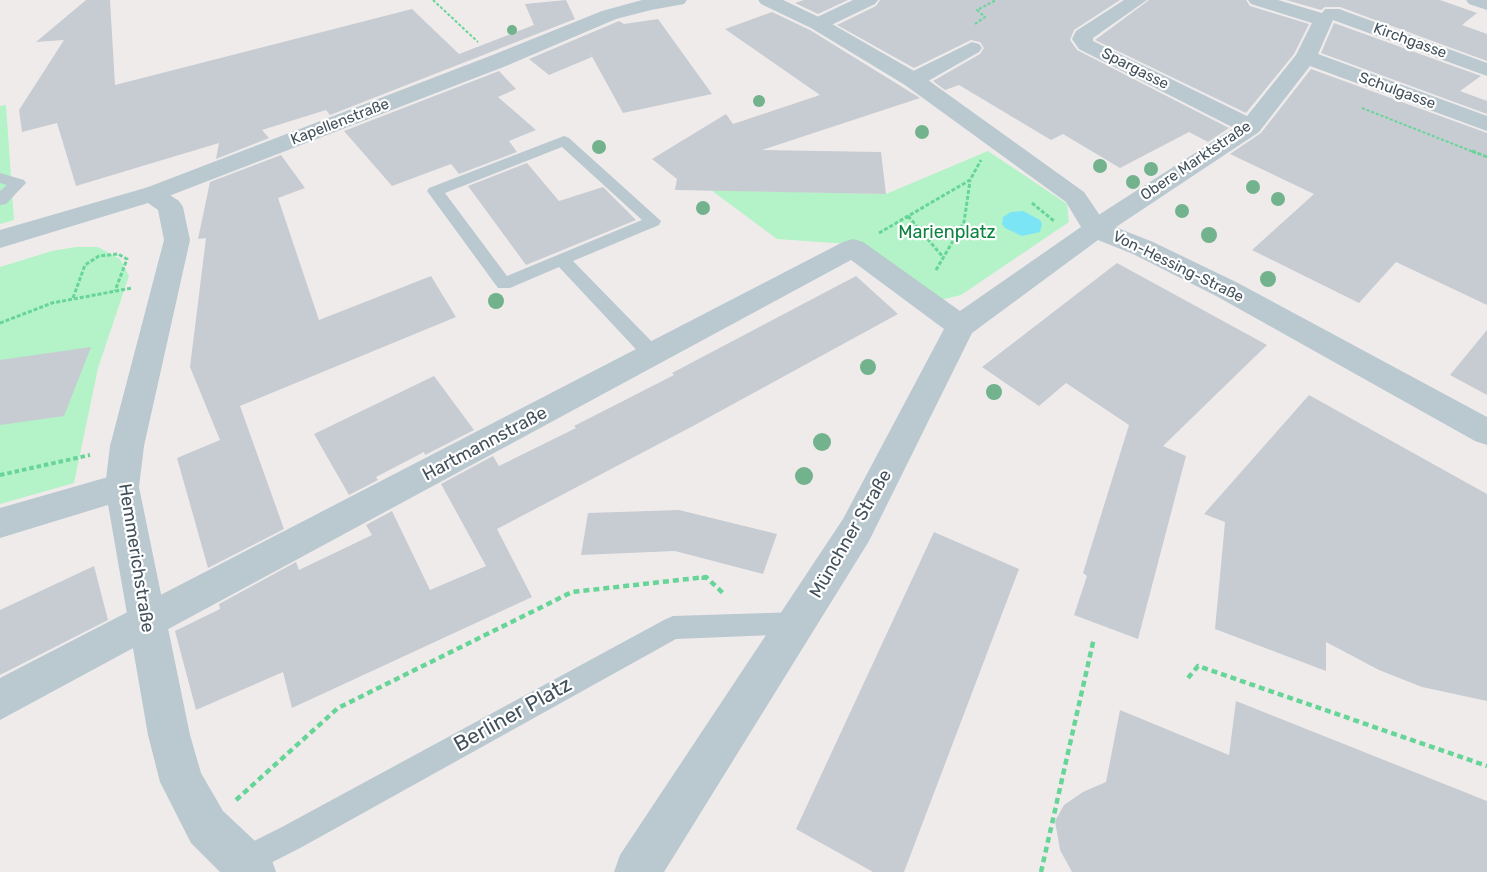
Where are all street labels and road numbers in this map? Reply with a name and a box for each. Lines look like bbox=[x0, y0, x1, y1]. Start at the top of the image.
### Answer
street label: Kirchgasse bbox=[1371, 19, 1449, 63]
street label: Spargasse bbox=[1098, 44, 1172, 94]
street label: Schulgasse bbox=[1356, 69, 1438, 113]
street label: Kapellenstraße bbox=[288, 95, 392, 149]
street label: Obere Marktstraße bbox=[1137, 117, 1255, 205]
street label: Von-Hessing-Straße bbox=[1110, 228, 1246, 306]
street label: Hartmannstraße bbox=[419, 402, 551, 486]
street label: Münchner Straße bbox=[805, 466, 897, 602]
street label: Hemmerichstraße bbox=[114, 482, 158, 634]
street label: Berliner Platz bbox=[450, 672, 576, 758]

